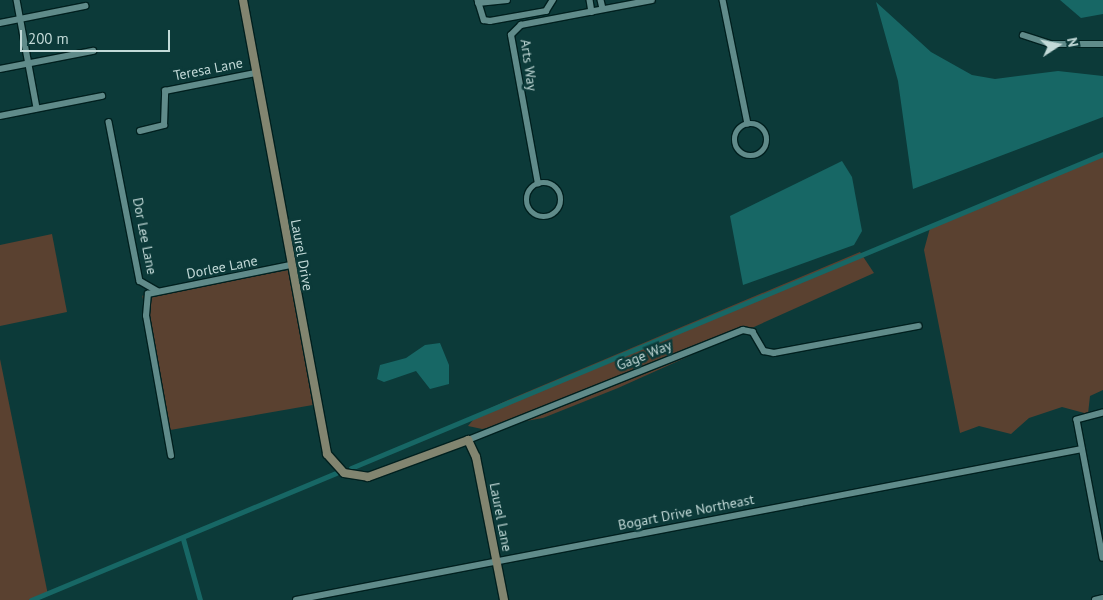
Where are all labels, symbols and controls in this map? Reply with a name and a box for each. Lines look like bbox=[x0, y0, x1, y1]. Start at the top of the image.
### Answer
scale bar bbox=[22, 20, 172, 52]
north arrow bbox=[1033, 20, 1083, 70]
text: 200 m bbox=[28, 29, 69, 48]
text: N bbox=[1063, 36, 1082, 48]
street label: Arts Way bbox=[517, 38, 541, 92]
street label: Teresa Lane bbox=[172, 54, 244, 84]
street label: Dor Lee Lane bbox=[129, 196, 161, 276]
street label: Laurel Drive bbox=[287, 218, 317, 292]
street label: Dorlee Lane bbox=[185, 252, 259, 282]
street label: Gage Way bbox=[614, 336, 674, 374]
street label: Laurel Lane bbox=[486, 481, 516, 553]
street label: Bogart Drive Northeast bbox=[617, 491, 755, 533]

